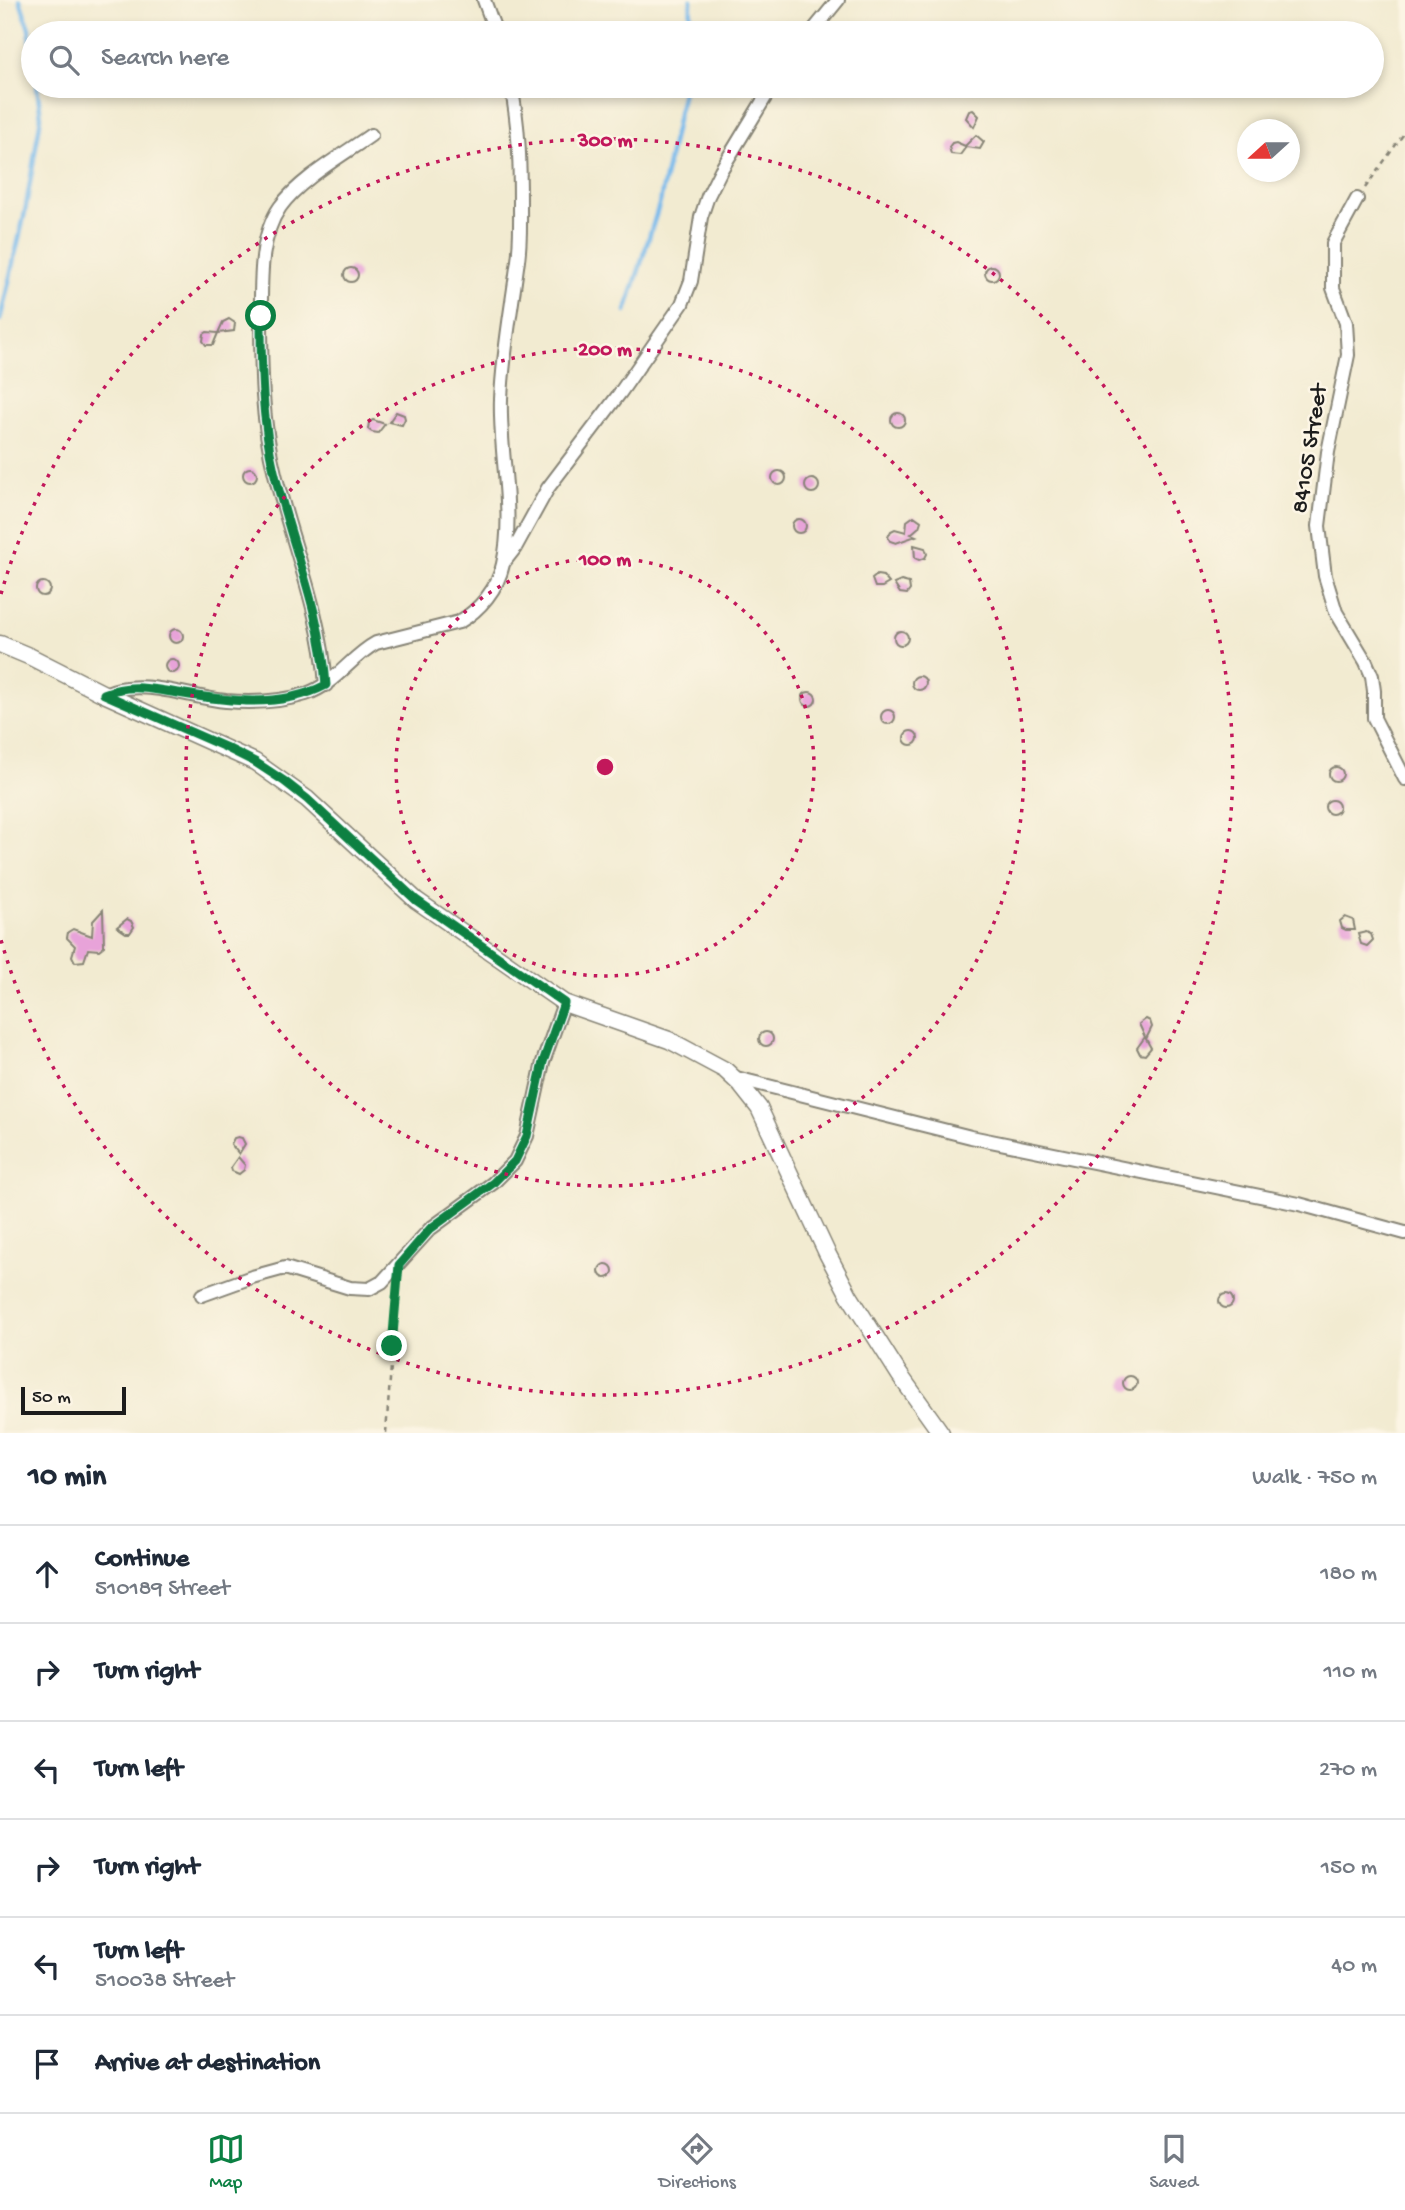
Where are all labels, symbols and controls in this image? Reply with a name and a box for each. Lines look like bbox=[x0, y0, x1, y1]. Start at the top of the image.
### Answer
search box bbox=[21, 21, 1384, 98]
icon: search bbox=[45, 41, 83, 79]
text: Search here bbox=[101, 44, 229, 75]
north arrow bbox=[1237, 119, 1300, 182]
text: 300 m bbox=[577, 130, 632, 155]
route start bbox=[245, 300, 276, 331]
text: 200 m bbox=[578, 339, 632, 364]
street label: 84105 Street bbox=[1287, 380, 1336, 516]
text: 100 m bbox=[578, 549, 631, 574]
centre of rings bbox=[593, 755, 617, 779]
route end bbox=[376, 1330, 407, 1361]
scale bar bbox=[21, 1384, 126, 1416]
text: 50 m bbox=[32, 1387, 71, 1410]
text: 10 min bbox=[28, 1461, 106, 1496]
text: Walk · 750 m bbox=[1252, 1465, 1377, 1492]
text: Continue bbox=[95, 1545, 189, 1576]
icon: ahead bbox=[28, 1555, 66, 1593]
text: 180 m bbox=[1320, 1561, 1377, 1588]
text: 510189 Street bbox=[95, 1576, 230, 1603]
icon: right bbox=[28, 1653, 66, 1691]
text: Turn right bbox=[95, 1657, 199, 1688]
text: 110 m bbox=[1324, 1659, 1377, 1686]
icon: left bbox=[28, 1751, 66, 1789]
text: Turn left bbox=[95, 1755, 183, 1786]
text: 270 m bbox=[1319, 1757, 1377, 1784]
icon: right bbox=[28, 1849, 66, 1887]
text: Turn right bbox=[95, 1853, 199, 1884]
text: 150 m bbox=[1321, 1855, 1377, 1882]
text: Turn left bbox=[95, 1937, 183, 1968]
icon: left bbox=[28, 1947, 66, 1985]
text: 40 m bbox=[1331, 1953, 1377, 1980]
text: 510038 Street bbox=[95, 1968, 234, 1995]
icon: arrive bbox=[28, 2045, 66, 2083]
text: Arrive at destination bbox=[95, 2049, 320, 2080]
tab: Map bbox=[207, 2130, 245, 2195]
tab: Directions bbox=[659, 2130, 736, 2195]
tab: Saved bbox=[1149, 2130, 1198, 2195]

